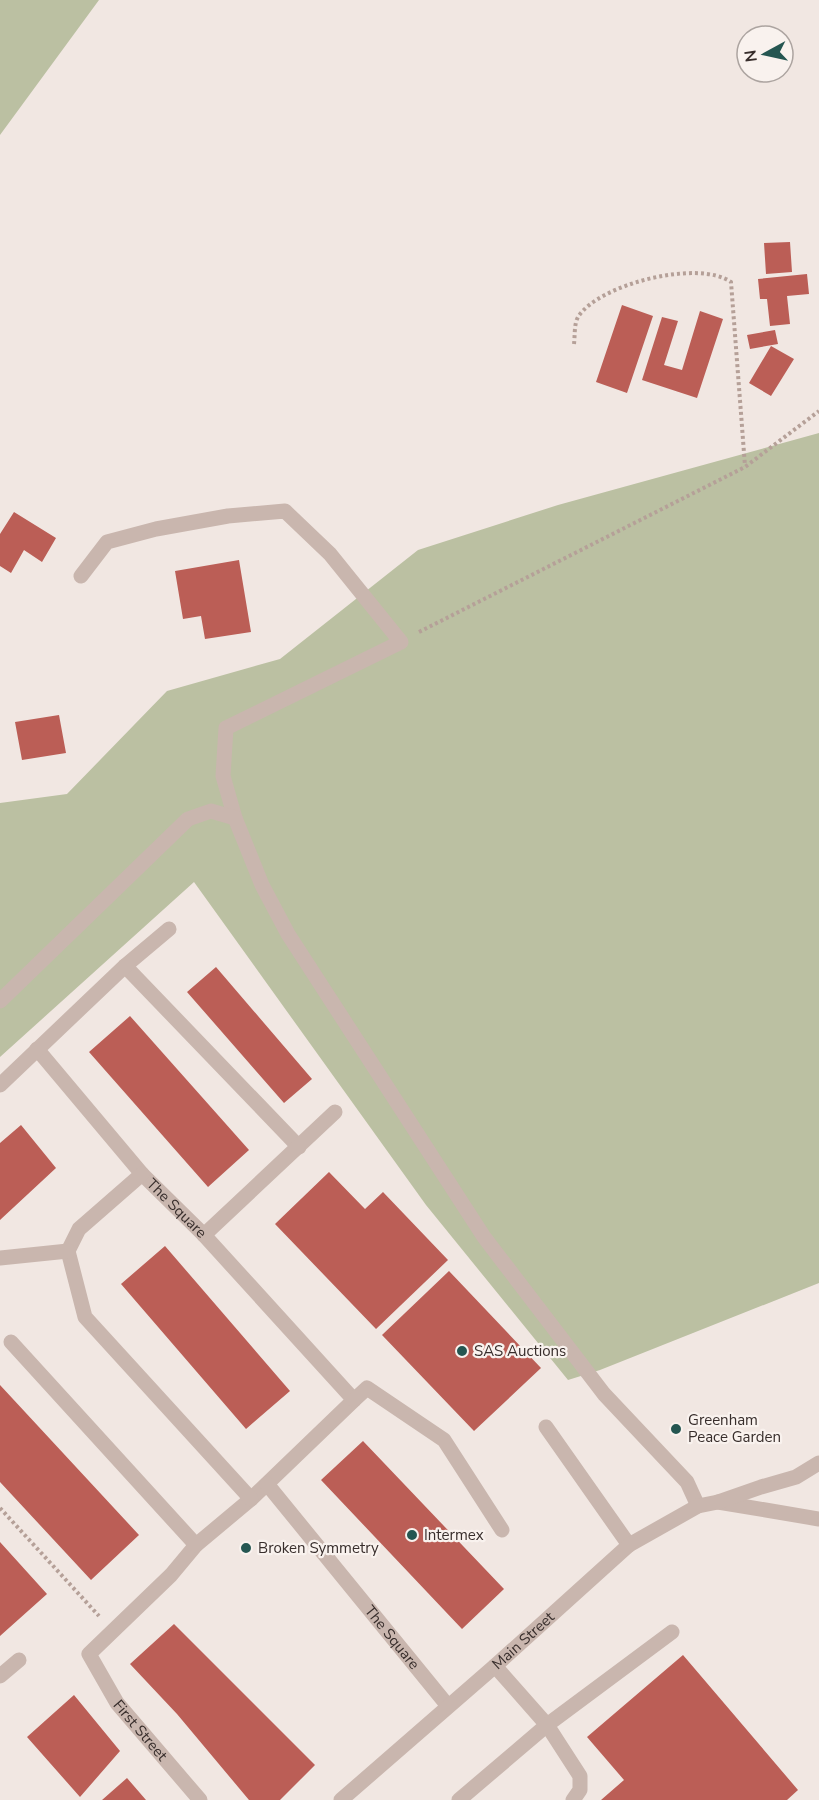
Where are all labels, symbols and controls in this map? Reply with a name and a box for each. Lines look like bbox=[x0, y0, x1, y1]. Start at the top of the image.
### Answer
north arrow bbox=[735, 24, 795, 84]
text: N bbox=[739, 48, 763, 63]
street label: The Square bbox=[142, 1174, 211, 1242]
place label: SAS Auctions bbox=[474, 1341, 566, 1361]
marker: SAS Auctions bbox=[455, 1344, 469, 1358]
place label: Greenham Peace Garden bbox=[688, 1410, 781, 1447]
marker: Greenham Peace Garden bbox=[669, 1422, 683, 1436]
place label: Intermex bbox=[424, 1525, 484, 1545]
marker: Intermex bbox=[405, 1528, 419, 1542]
place label: Broken Symmetry bbox=[258, 1538, 379, 1558]
marker: Broken Symmetry bbox=[239, 1541, 253, 1555]
street label: The Square bbox=[360, 1601, 424, 1674]
street label: Main Street bbox=[488, 1607, 559, 1674]
street label: First Street bbox=[109, 1696, 173, 1766]

